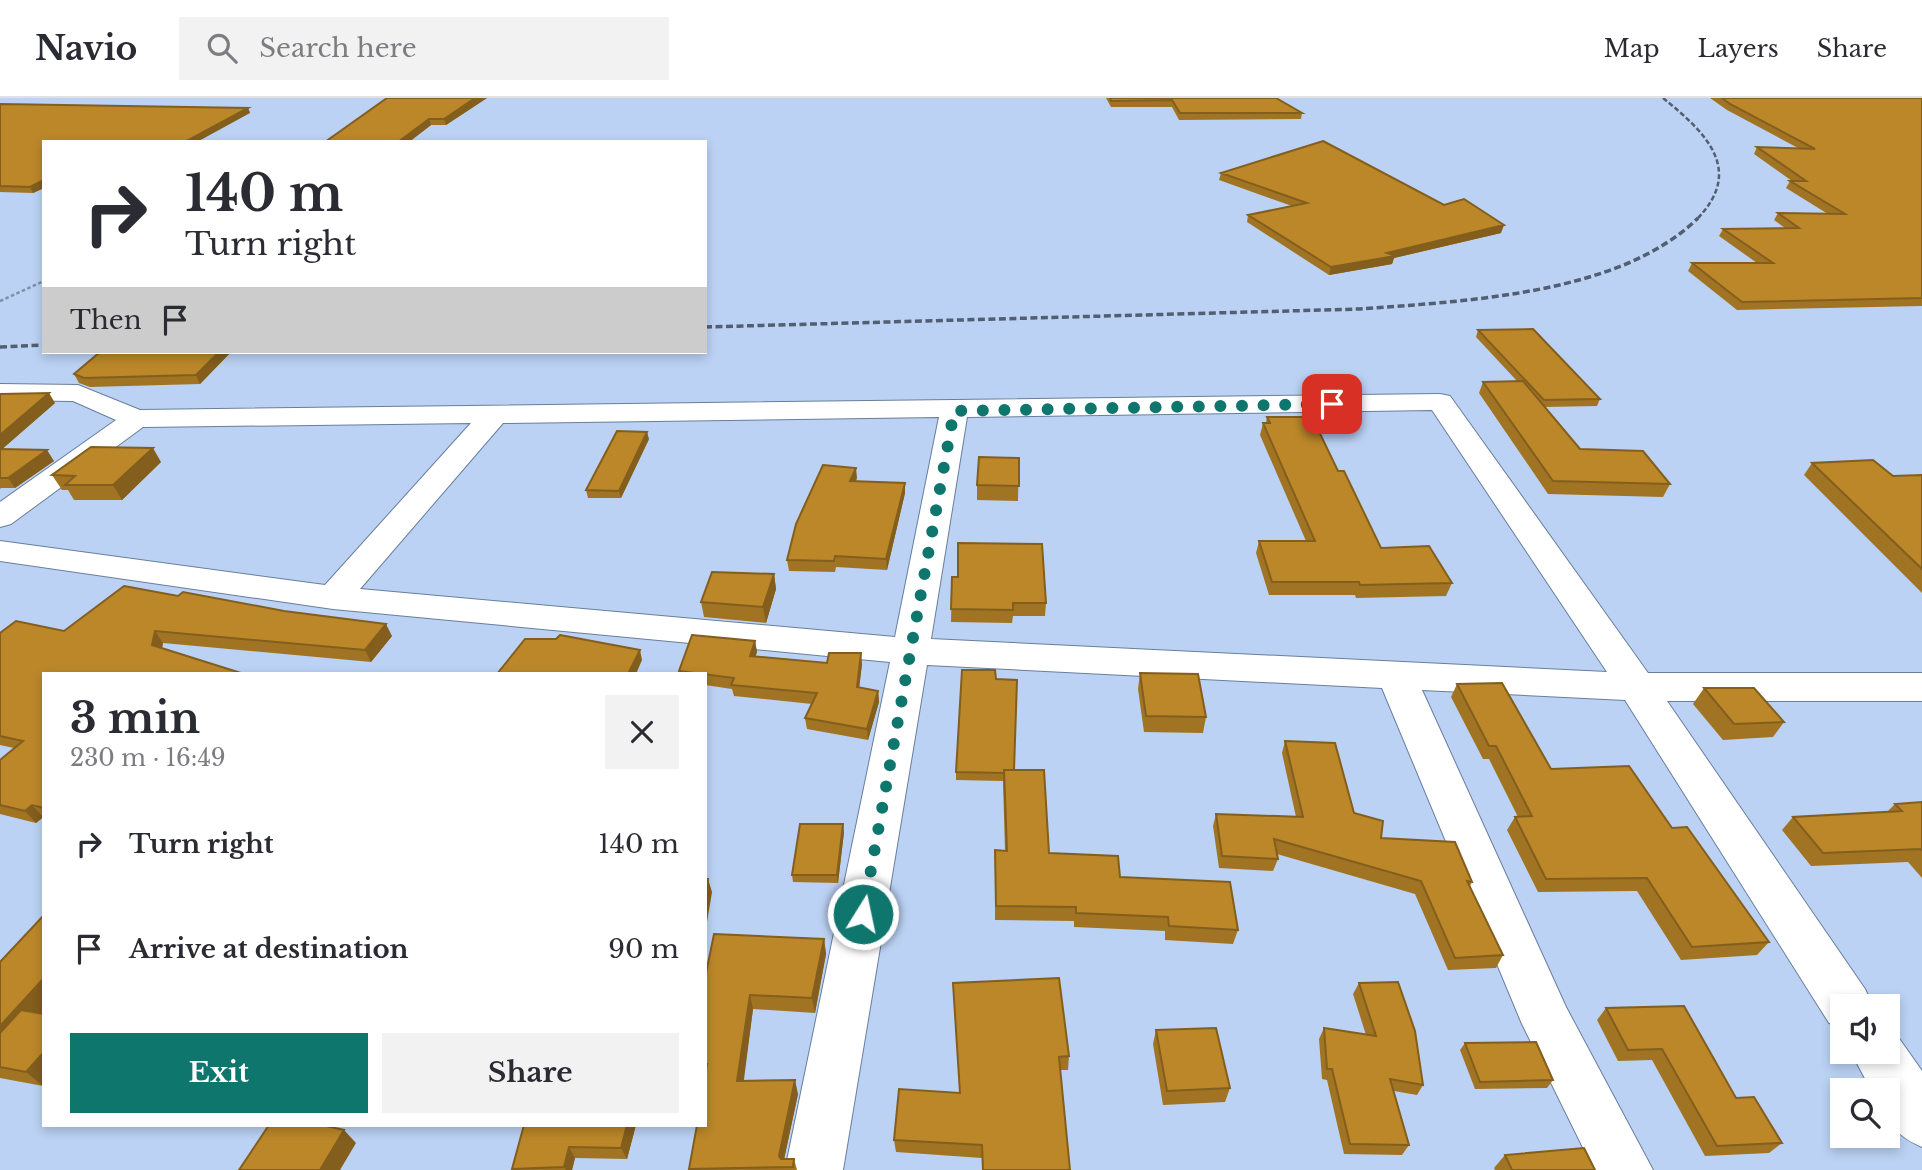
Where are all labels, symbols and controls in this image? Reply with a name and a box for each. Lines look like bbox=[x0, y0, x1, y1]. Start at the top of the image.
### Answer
search box bbox=[179, 17, 669, 80]
text: Navio bbox=[35, 28, 137, 69]
icon: search bbox=[203, 29, 241, 67]
text: Search here bbox=[259, 32, 417, 64]
text: Map bbox=[1604, 34, 1660, 63]
text: Layers bbox=[1698, 34, 1779, 63]
text: Share bbox=[1817, 34, 1887, 63]
text: 140 m bbox=[185, 163, 343, 224]
icon: right bbox=[70, 168, 161, 259]
text: Turn right bbox=[185, 224, 356, 264]
icon: arrive bbox=[156, 301, 194, 339]
text: Then bbox=[70, 304, 142, 336]
pin bbox=[1302, 374, 1362, 434]
icon: arrive bbox=[1313, 385, 1351, 423]
text: 3 min bbox=[70, 692, 200, 744]
button: close bbox=[605, 695, 679, 769]
text: 230 m · 16:49 bbox=[70, 744, 226, 772]
icon: right bbox=[70, 825, 108, 863]
text: Turn right bbox=[129, 828, 274, 860]
text: 140 m bbox=[598, 828, 679, 860]
position arrow bbox=[826, 877, 900, 951]
icon: arrive bbox=[70, 930, 108, 968]
text: Arrive at destination bbox=[129, 933, 409, 965]
text: 90 m bbox=[608, 933, 679, 965]
map controls bbox=[1830, 994, 1900, 1148]
button: sound bbox=[1830, 994, 1900, 1064]
button: Exit bbox=[70, 1033, 368, 1113]
button: Share bbox=[382, 1033, 679, 1113]
button: search bbox=[1830, 1078, 1900, 1148]

